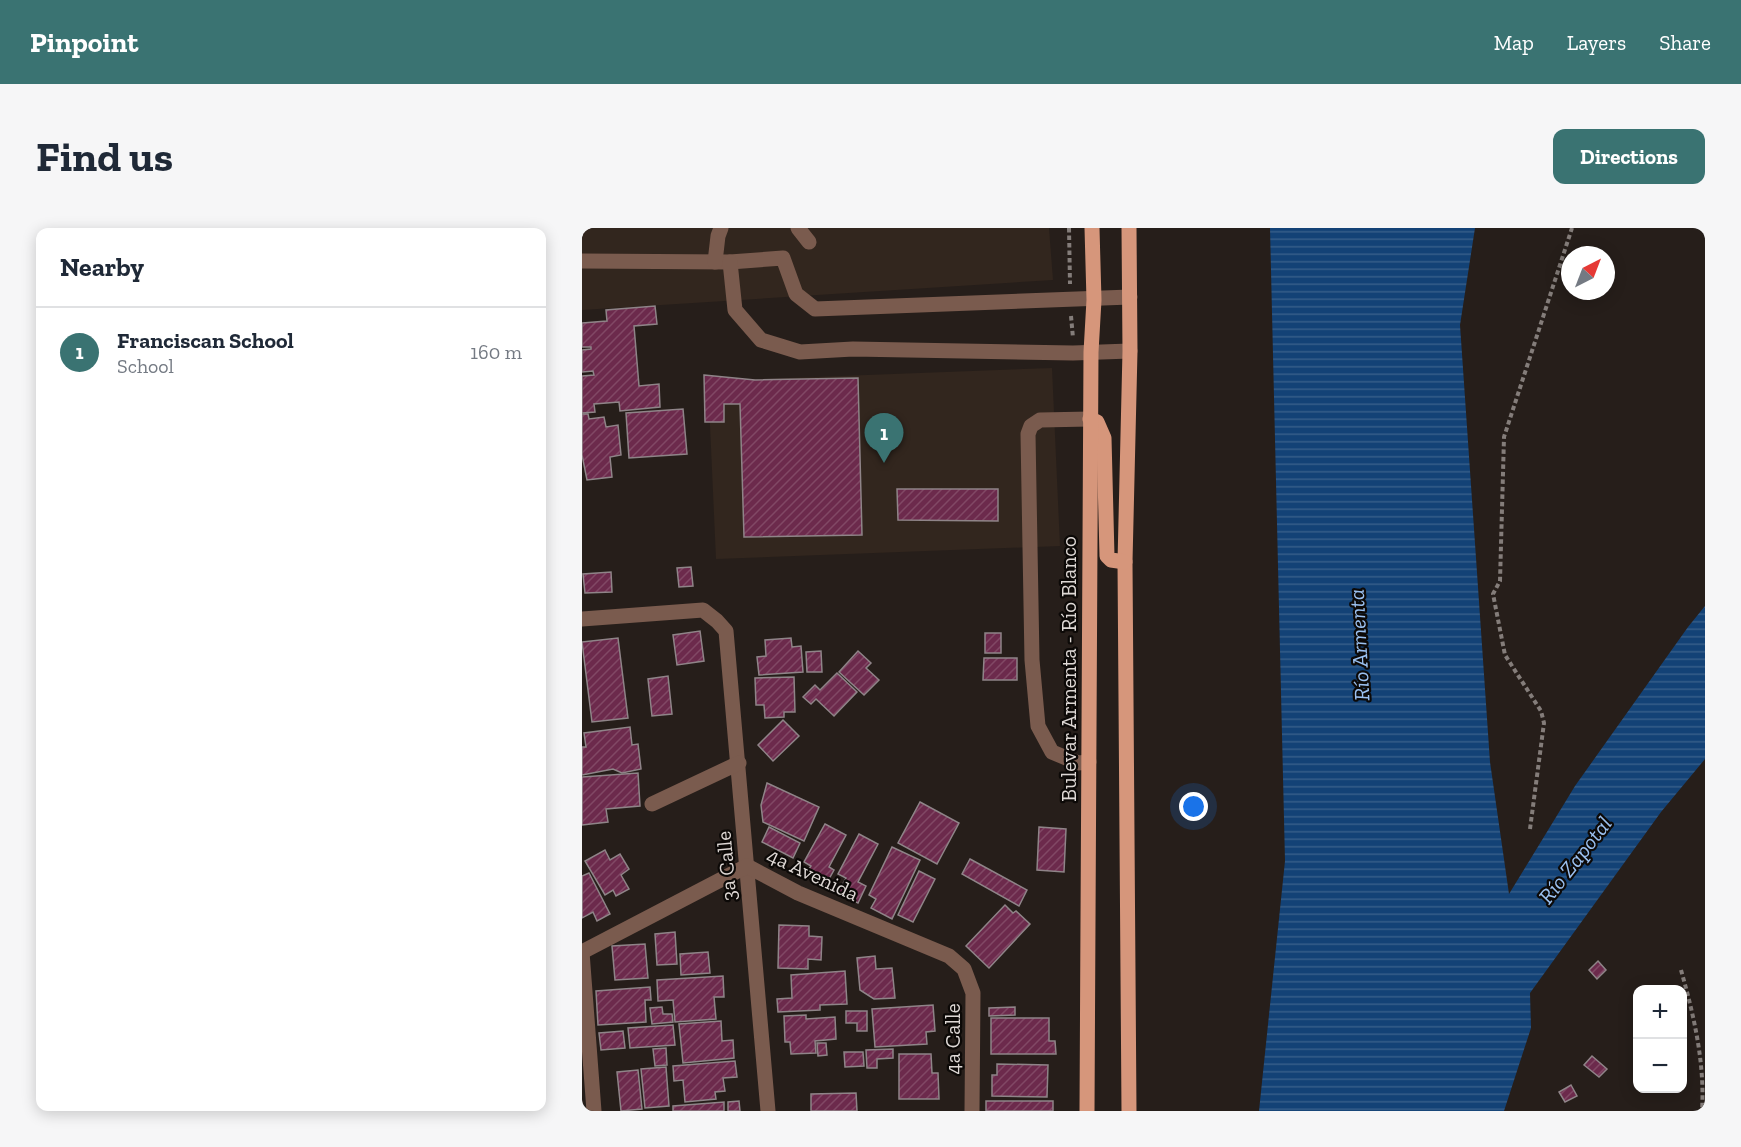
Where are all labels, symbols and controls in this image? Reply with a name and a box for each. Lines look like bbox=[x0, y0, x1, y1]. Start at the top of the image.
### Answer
text: Pinpoint bbox=[30, 26, 138, 59]
text: Map bbox=[1494, 30, 1534, 55]
text: Layers bbox=[1567, 30, 1626, 55]
text: Share bbox=[1659, 30, 1711, 55]
button: Directions bbox=[1553, 129, 1705, 184]
text: Find us bbox=[36, 131, 173, 182]
north arrow bbox=[1561, 246, 1615, 300]
text: Nearby bbox=[60, 251, 144, 283]
text: Franciscan School bbox=[117, 327, 294, 354]
text: 1 bbox=[75, 340, 84, 364]
text: 160 m bbox=[470, 340, 522, 364]
text: School bbox=[117, 354, 174, 378]
pin: 1 bbox=[864, 414, 904, 463]
street label: Bulevar Armenta - Río Blanco bbox=[1056, 536, 1081, 802]
water label: Río Armenta bbox=[1343, 588, 1375, 702]
your location bbox=[1179, 792, 1208, 821]
water label: Río Zapotal bbox=[1532, 811, 1618, 909]
street label: 3a Calle bbox=[710, 830, 742, 902]
street label: 4a Avenida bbox=[763, 842, 863, 906]
map controls bbox=[1633, 985, 1687, 1093]
button: + bbox=[1633, 985, 1687, 1039]
street label: 4a Calle bbox=[940, 1003, 965, 1074]
button: − bbox=[1633, 1039, 1687, 1093]

